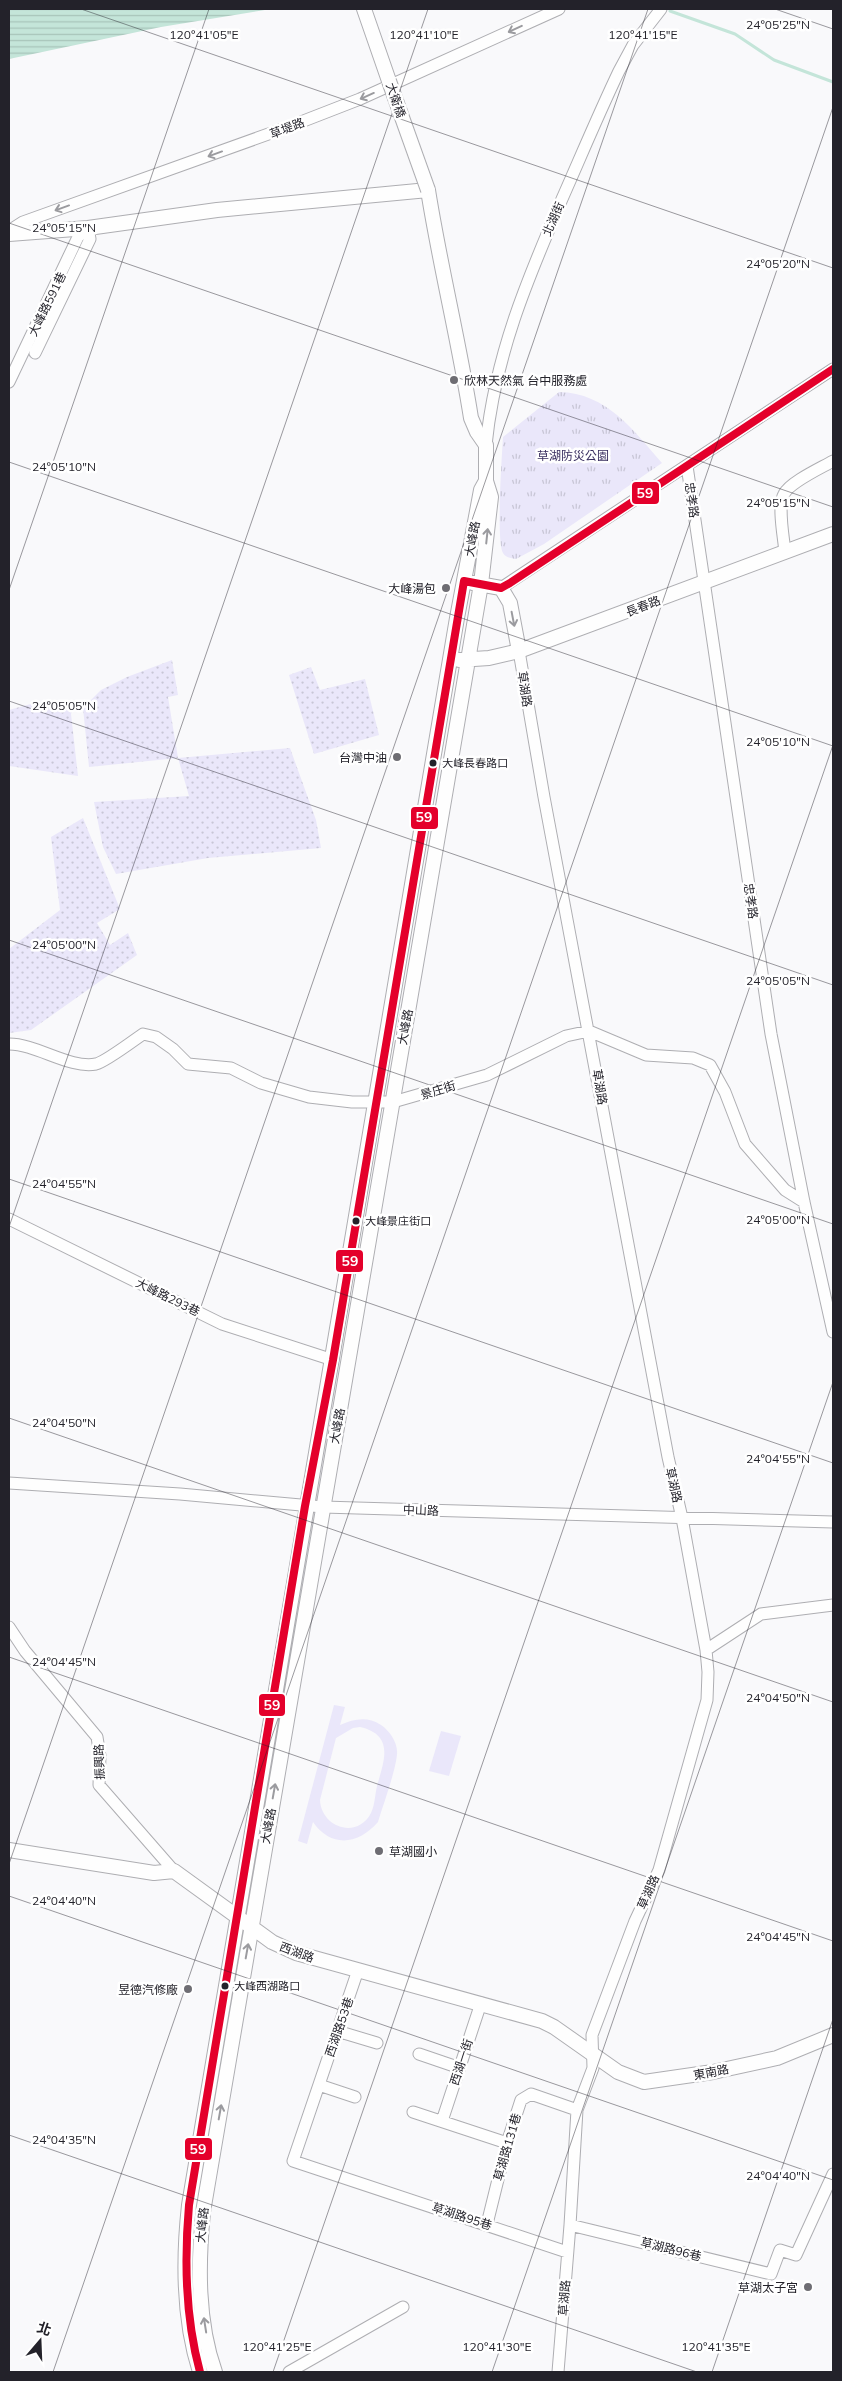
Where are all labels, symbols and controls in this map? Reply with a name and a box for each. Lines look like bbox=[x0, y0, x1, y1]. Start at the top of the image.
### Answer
text: 24°05'25"N bbox=[746, 17, 810, 32]
one-way arrow bbox=[508, 25, 523, 34]
text: 120°41'05"E bbox=[169, 27, 239, 42]
text: 120°41'10"E bbox=[389, 27, 459, 42]
text: 120°41'15"E bbox=[608, 27, 678, 42]
street label: 大衛橋 bbox=[383, 81, 409, 119]
one-way arrow bbox=[360, 92, 375, 102]
street label: 草堤路 bbox=[268, 115, 306, 141]
one-way arrow bbox=[208, 150, 223, 159]
street label: 北湖街 bbox=[539, 199, 567, 239]
one-way arrow bbox=[54, 204, 70, 214]
text: 24°05'15"N bbox=[32, 220, 96, 235]
text: 24°05'20"N bbox=[746, 256, 810, 271]
street label: 大峰路591巷 bbox=[25, 269, 69, 339]
place label: 欣林天然氣 台中服務處 bbox=[464, 373, 587, 388]
marker: 欣林天然氣 台中服務處 bbox=[448, 374, 460, 386]
park label: 草湖防災公園 bbox=[537, 448, 609, 463]
text: 24°05'10"N bbox=[32, 459, 96, 474]
line badge: 59 bbox=[631, 481, 660, 505]
street label: 忠孝路 bbox=[682, 481, 702, 519]
text: 59 bbox=[637, 484, 653, 502]
text: 24°05'15"N bbox=[746, 495, 810, 510]
street label: 大峰路 bbox=[461, 520, 483, 558]
one-way arrow bbox=[482, 528, 492, 544]
place label: 大峰湯包 bbox=[388, 581, 436, 596]
marker: 大峰湯包 bbox=[440, 582, 452, 594]
street label: 長春路 bbox=[624, 593, 662, 619]
one-way arrow bbox=[509, 610, 518, 626]
street label: 草湖路 bbox=[515, 670, 535, 708]
text: 24°05'05"N bbox=[32, 698, 96, 713]
text: 24°05'10"N bbox=[746, 734, 810, 749]
place label: 台灣中油 bbox=[339, 750, 387, 765]
marker: 台灣中油 bbox=[391, 751, 403, 763]
place label: 大峰長春路口 bbox=[442, 756, 508, 770]
marker: 大峰長春路口 bbox=[428, 758, 438, 768]
line badge: 59 bbox=[410, 806, 439, 830]
text: 59 bbox=[416, 808, 432, 826]
street label: 忠孝路 bbox=[741, 882, 761, 920]
text: 24°05'00"N bbox=[32, 937, 96, 952]
text: 24°05'05"N bbox=[746, 973, 810, 988]
street label: 大峰路 bbox=[394, 1008, 416, 1046]
street label: 草湖路 bbox=[589, 1068, 611, 1106]
street label: 景庄街 bbox=[419, 1078, 457, 1102]
text: 24°04'55"N bbox=[32, 1176, 96, 1191]
text: 24°05'00"N bbox=[746, 1212, 810, 1227]
place label: 大峰景庄街口 bbox=[365, 1214, 431, 1228]
marker: 大峰景庄街口 bbox=[351, 1216, 361, 1226]
line badge: 59 bbox=[335, 1249, 364, 1273]
text: 59 bbox=[342, 1252, 358, 1270]
street label: 大峰路293巷 bbox=[133, 1275, 203, 1319]
street label: 大峰路 bbox=[326, 1407, 348, 1445]
text: 24°04'50"N bbox=[32, 1415, 96, 1430]
text: 24°04'55"N bbox=[746, 1451, 810, 1466]
street label: 草湖路 bbox=[663, 1466, 685, 1504]
street label: 中山路 bbox=[403, 1502, 439, 1518]
text: 24°04'45"N bbox=[32, 1654, 96, 1669]
text: 24°04'50"N bbox=[746, 1690, 810, 1705]
line badge: 59 bbox=[258, 1693, 286, 1717]
text: 59 bbox=[264, 1696, 280, 1714]
street label: 振興路 bbox=[91, 1744, 107, 1780]
one-way arrow bbox=[270, 1784, 280, 1800]
street label: 大峰路 bbox=[257, 1807, 279, 1845]
place label: 草湖國小 bbox=[389, 1844, 437, 1859]
marker: 草湖國小 bbox=[373, 1845, 385, 1857]
street label: 草湖路 bbox=[634, 1872, 662, 1912]
text: 24°04'40"N bbox=[32, 1893, 96, 1908]
text: 24°04'45"N bbox=[746, 1929, 810, 1944]
street label: 西湖路 bbox=[278, 1939, 316, 1965]
one-way arrow bbox=[242, 1944, 252, 1960]
place label: 大峰西湖路口 bbox=[234, 1979, 300, 1993]
marker: 大峰西湖路口 bbox=[220, 1981, 230, 1991]
place label: 昱德汽修廠 bbox=[118, 1982, 178, 1997]
marker: 昱德汽修廠 bbox=[182, 1983, 194, 1995]
street label: 西湖路53巷 bbox=[322, 1995, 356, 2059]
street label: 西湖一街 bbox=[446, 2037, 476, 2087]
street label: 東南路 bbox=[692, 2061, 730, 2083]
one-way arrow bbox=[215, 2104, 225, 2120]
street label: 草湖路131巷 bbox=[490, 2111, 524, 2183]
text: 24°04'35"N bbox=[32, 2132, 96, 2147]
line badge: 59 bbox=[184, 2137, 213, 2161]
text: 59 bbox=[190, 2140, 206, 2158]
text: 24°04'40"N bbox=[746, 2168, 810, 2183]
street label: 草湖路95巷 bbox=[430, 2199, 494, 2233]
street label: 大峰路 bbox=[193, 2206, 211, 2244]
street label: 草湖路96巷 bbox=[639, 2234, 703, 2264]
street label: 草湖路 bbox=[555, 2280, 573, 2316]
place label: 草湖太子宮 bbox=[738, 2280, 798, 2295]
marker: 草湖太子宮 bbox=[802, 2281, 814, 2293]
north arrow bbox=[15, 2316, 65, 2366]
one-way arrow bbox=[199, 2317, 209, 2333]
text: 北 bbox=[35, 2318, 54, 2339]
text: 120°41'25"E bbox=[242, 2339, 312, 2354]
text: 120°41'30"E bbox=[462, 2339, 532, 2354]
text: 120°41'35"E bbox=[681, 2339, 751, 2354]

